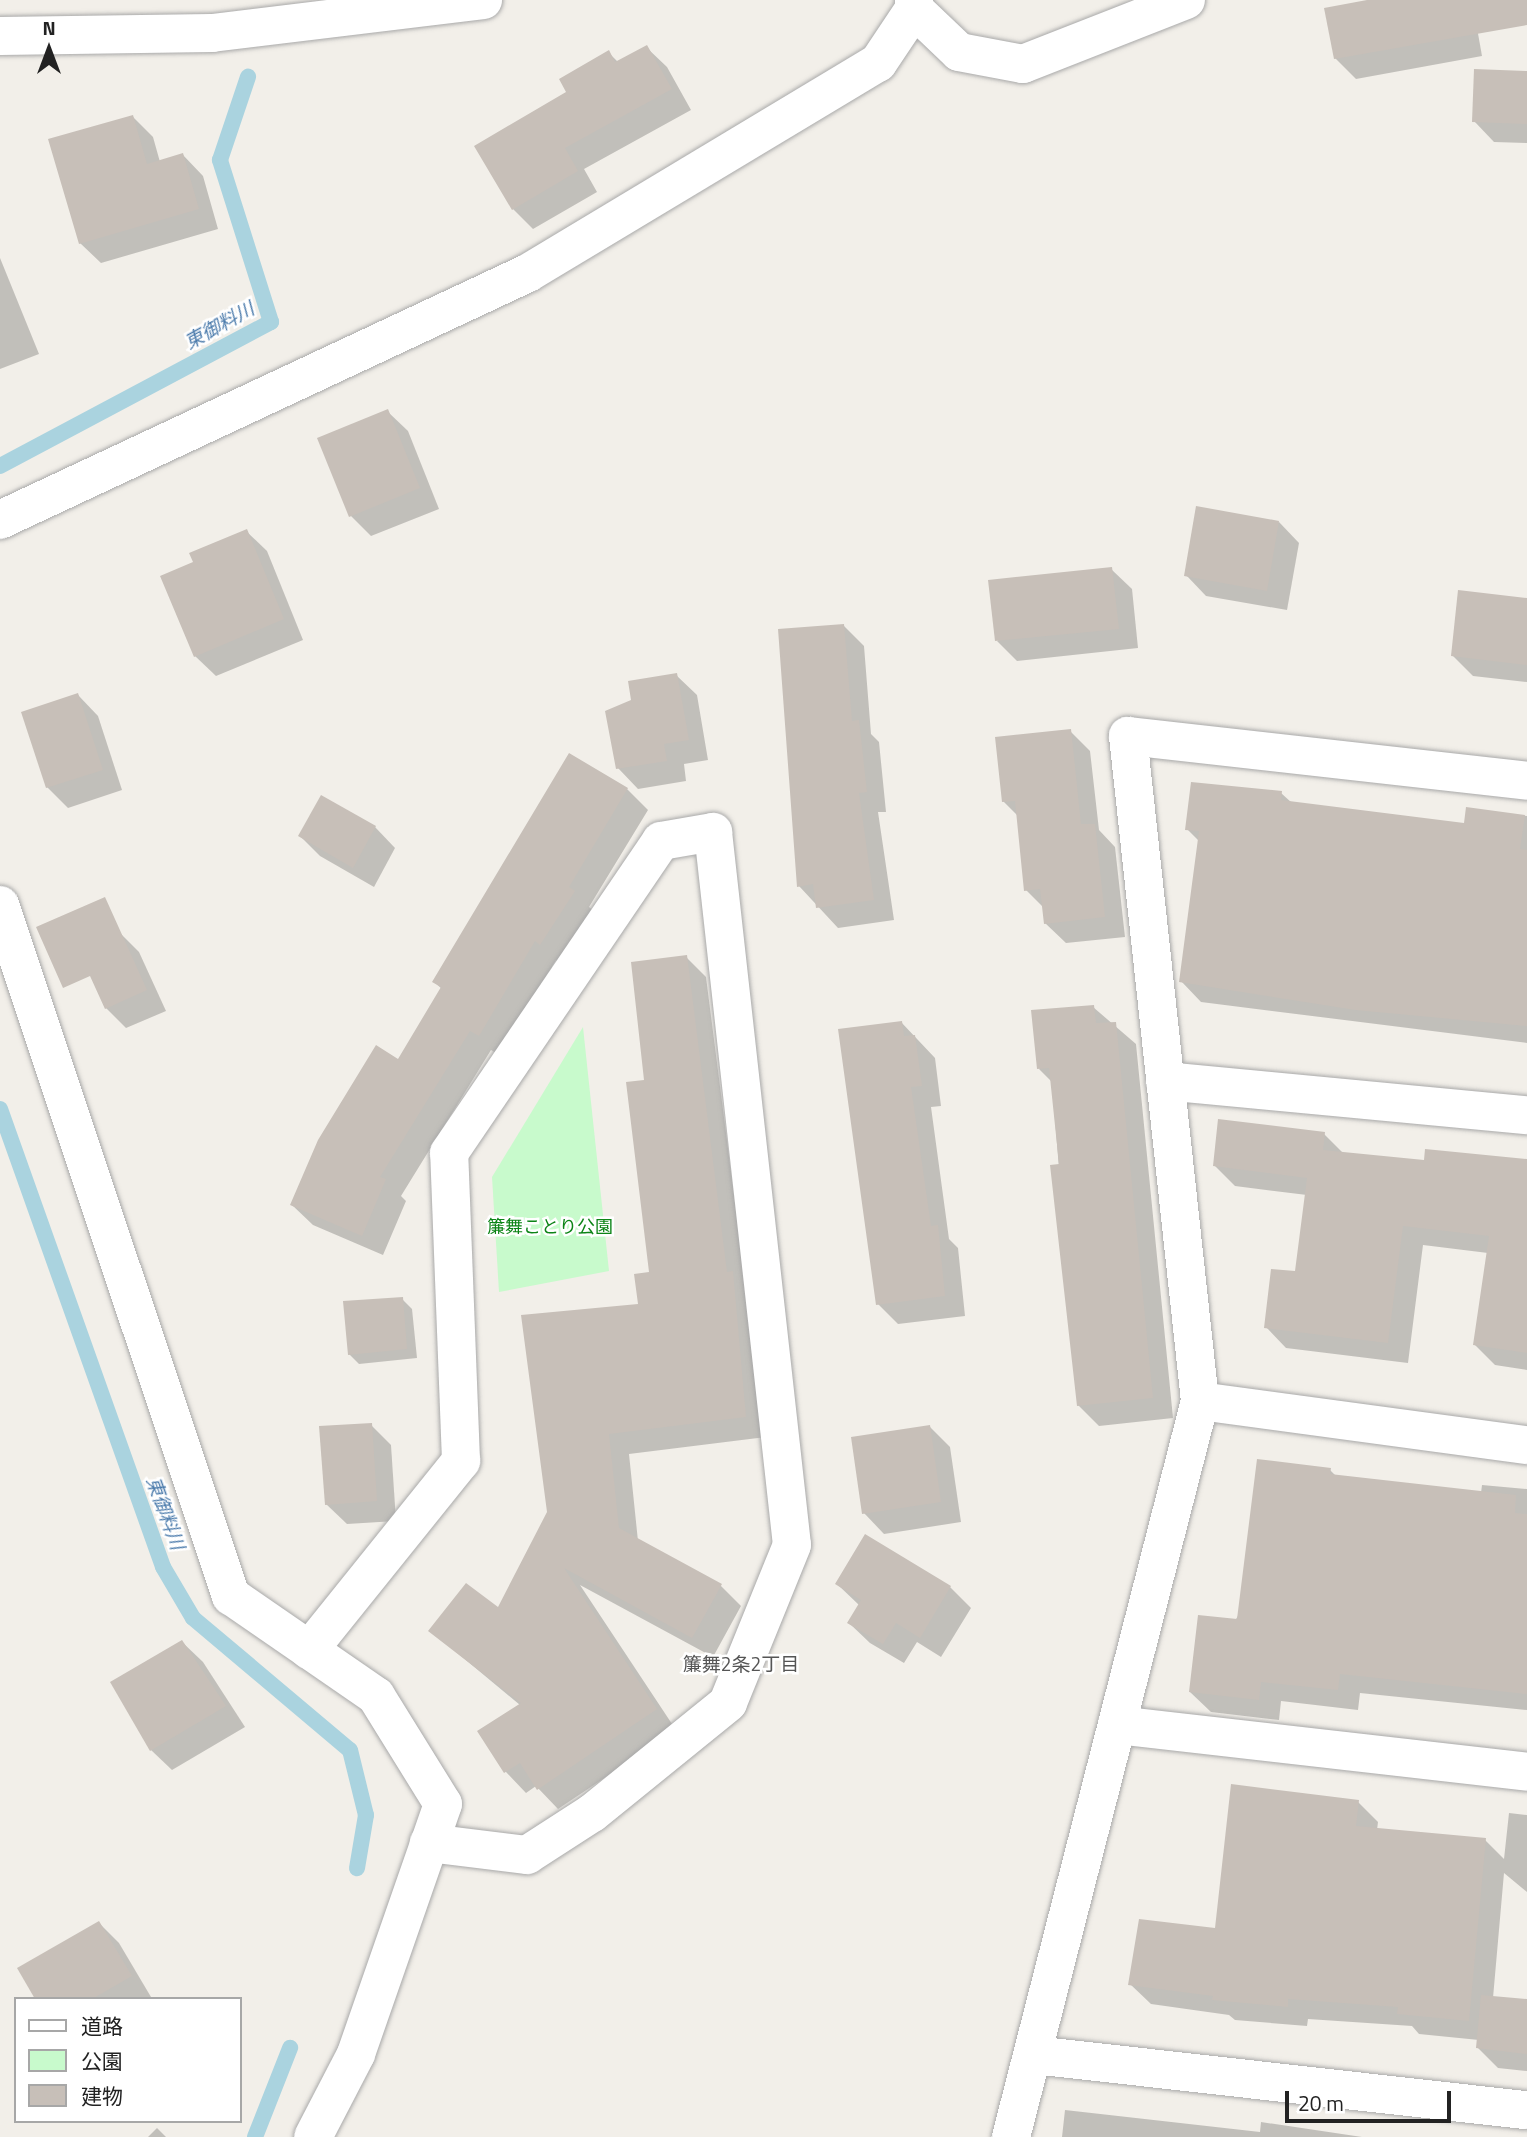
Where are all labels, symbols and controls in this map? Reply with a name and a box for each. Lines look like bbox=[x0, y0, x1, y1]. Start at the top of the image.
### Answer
text: N bbox=[42, 13, 56, 42]
north arrow bbox=[14, 14, 84, 84]
water label: 東御料川 bbox=[180, 297, 258, 353]
park label: 簾舞ことり公園 bbox=[487, 1216, 613, 1238]
water label: 東御料川 bbox=[142, 1473, 190, 1553]
district label: 簾舞2条2丁目 bbox=[683, 1653, 799, 1675]
legend bbox=[14, 1997, 242, 2123]
text: 道路 bbox=[81, 2010, 123, 2042]
text: 公園 bbox=[81, 2045, 123, 2077]
scale bar bbox=[1289, 2078, 1455, 2122]
text: 建物 bbox=[81, 2080, 123, 2112]
text: 20 m bbox=[1298, 2087, 1344, 2119]

